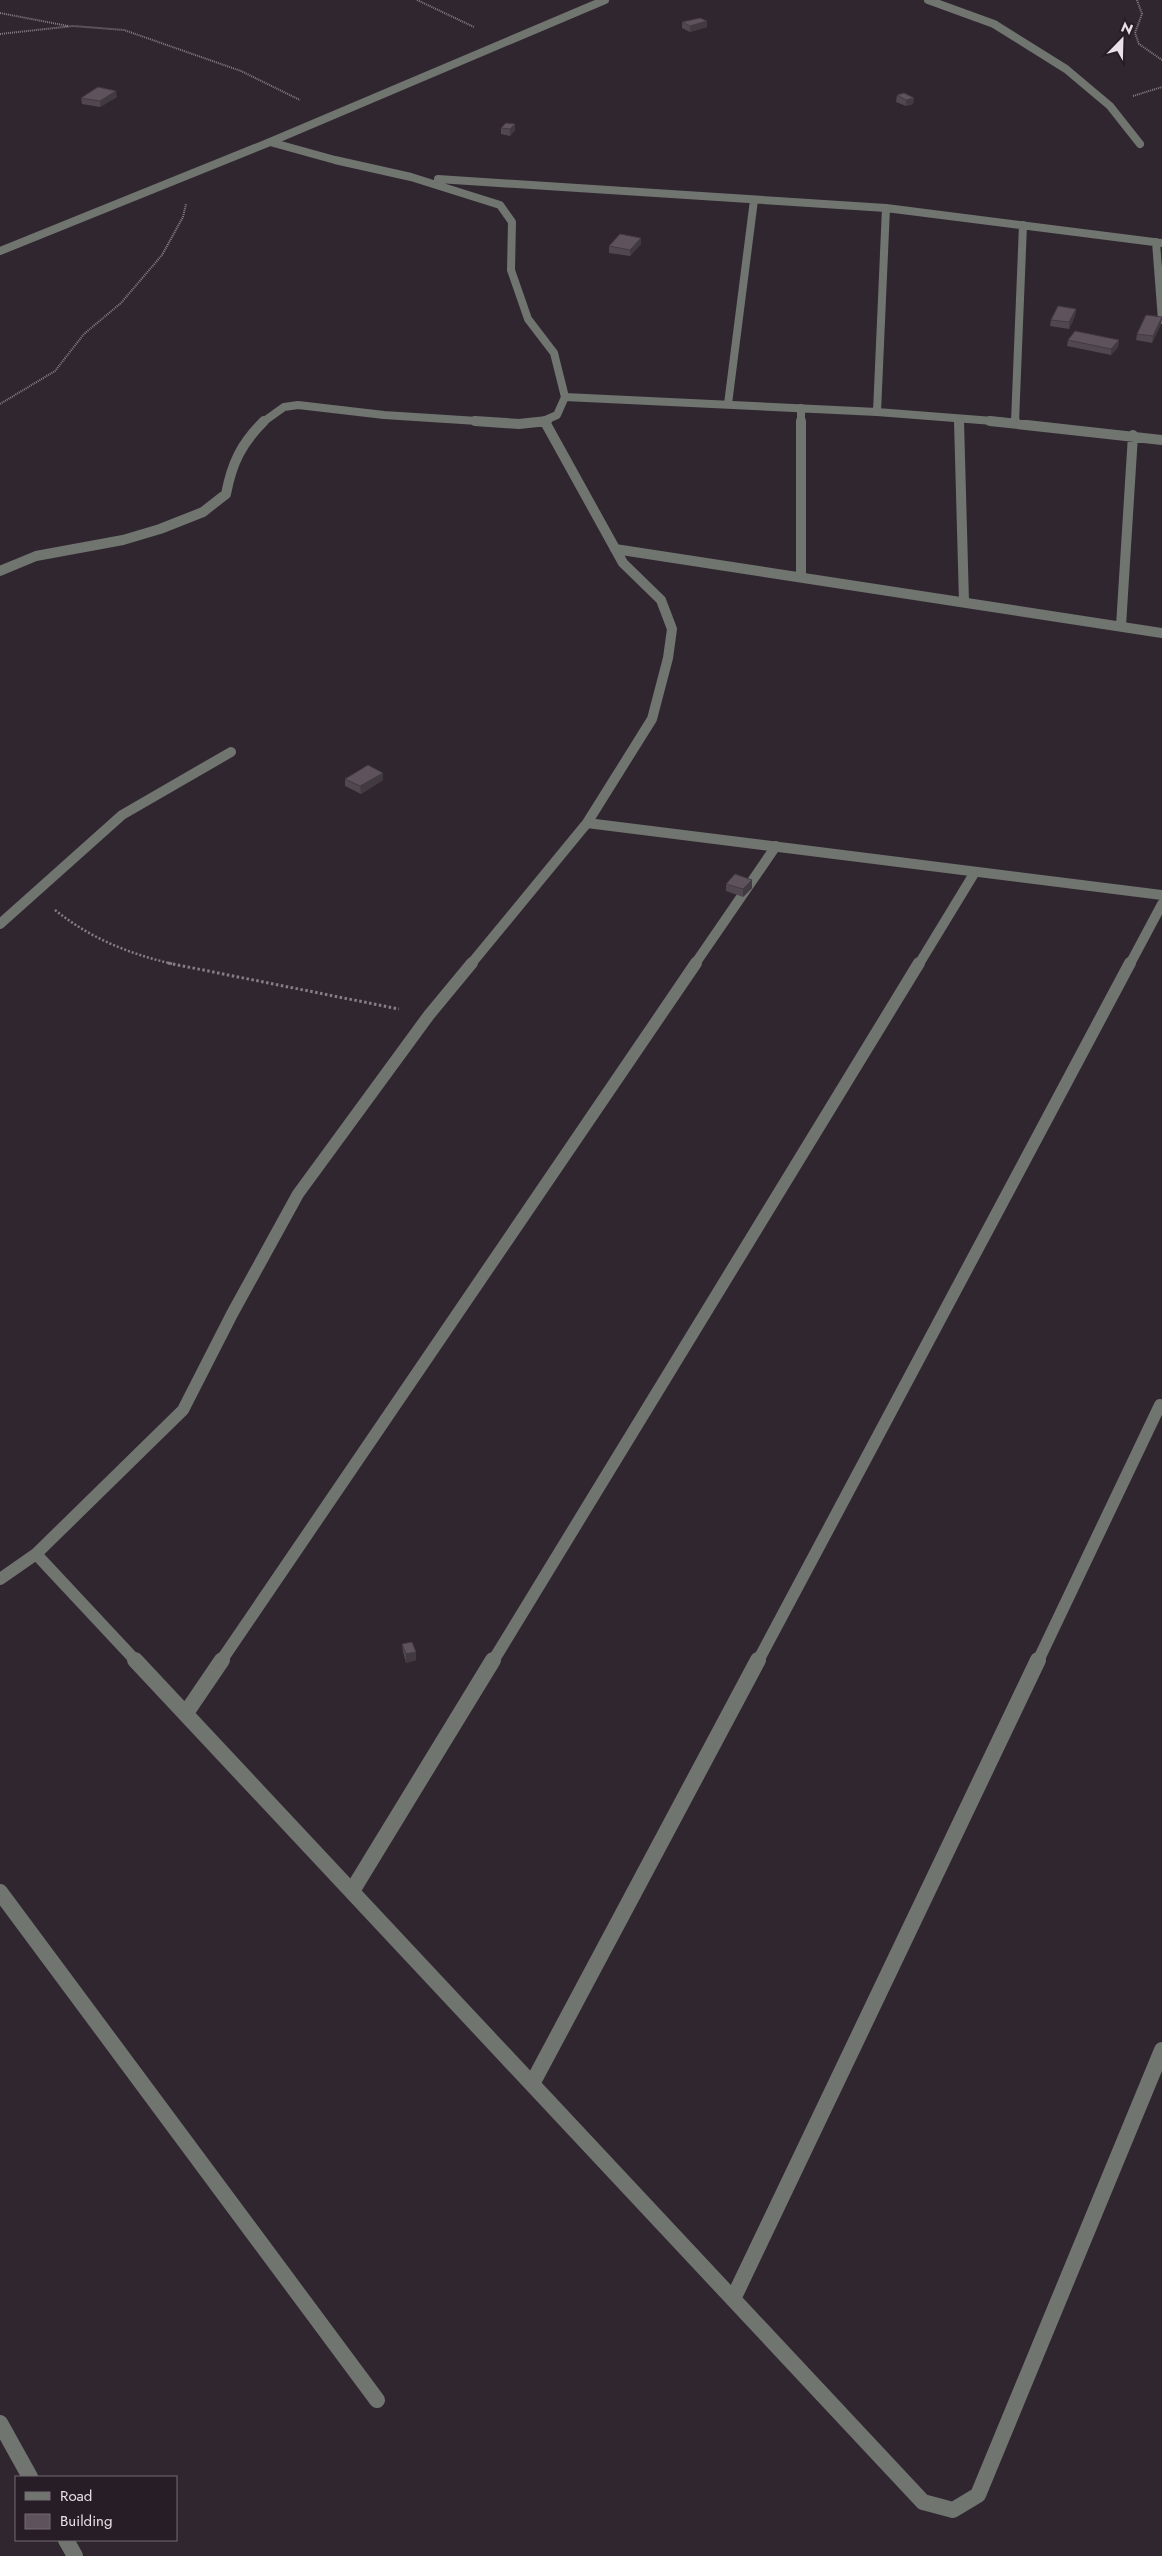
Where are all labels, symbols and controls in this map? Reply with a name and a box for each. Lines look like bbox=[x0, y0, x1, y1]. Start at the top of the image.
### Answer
north arrow bbox=[1097, 15, 1147, 65]
text: N bbox=[1118, 17, 1136, 39]
legend bbox=[15, 2476, 178, 2541]
text: Road bbox=[60, 2485, 92, 2507]
text: Building bbox=[60, 2510, 112, 2532]

